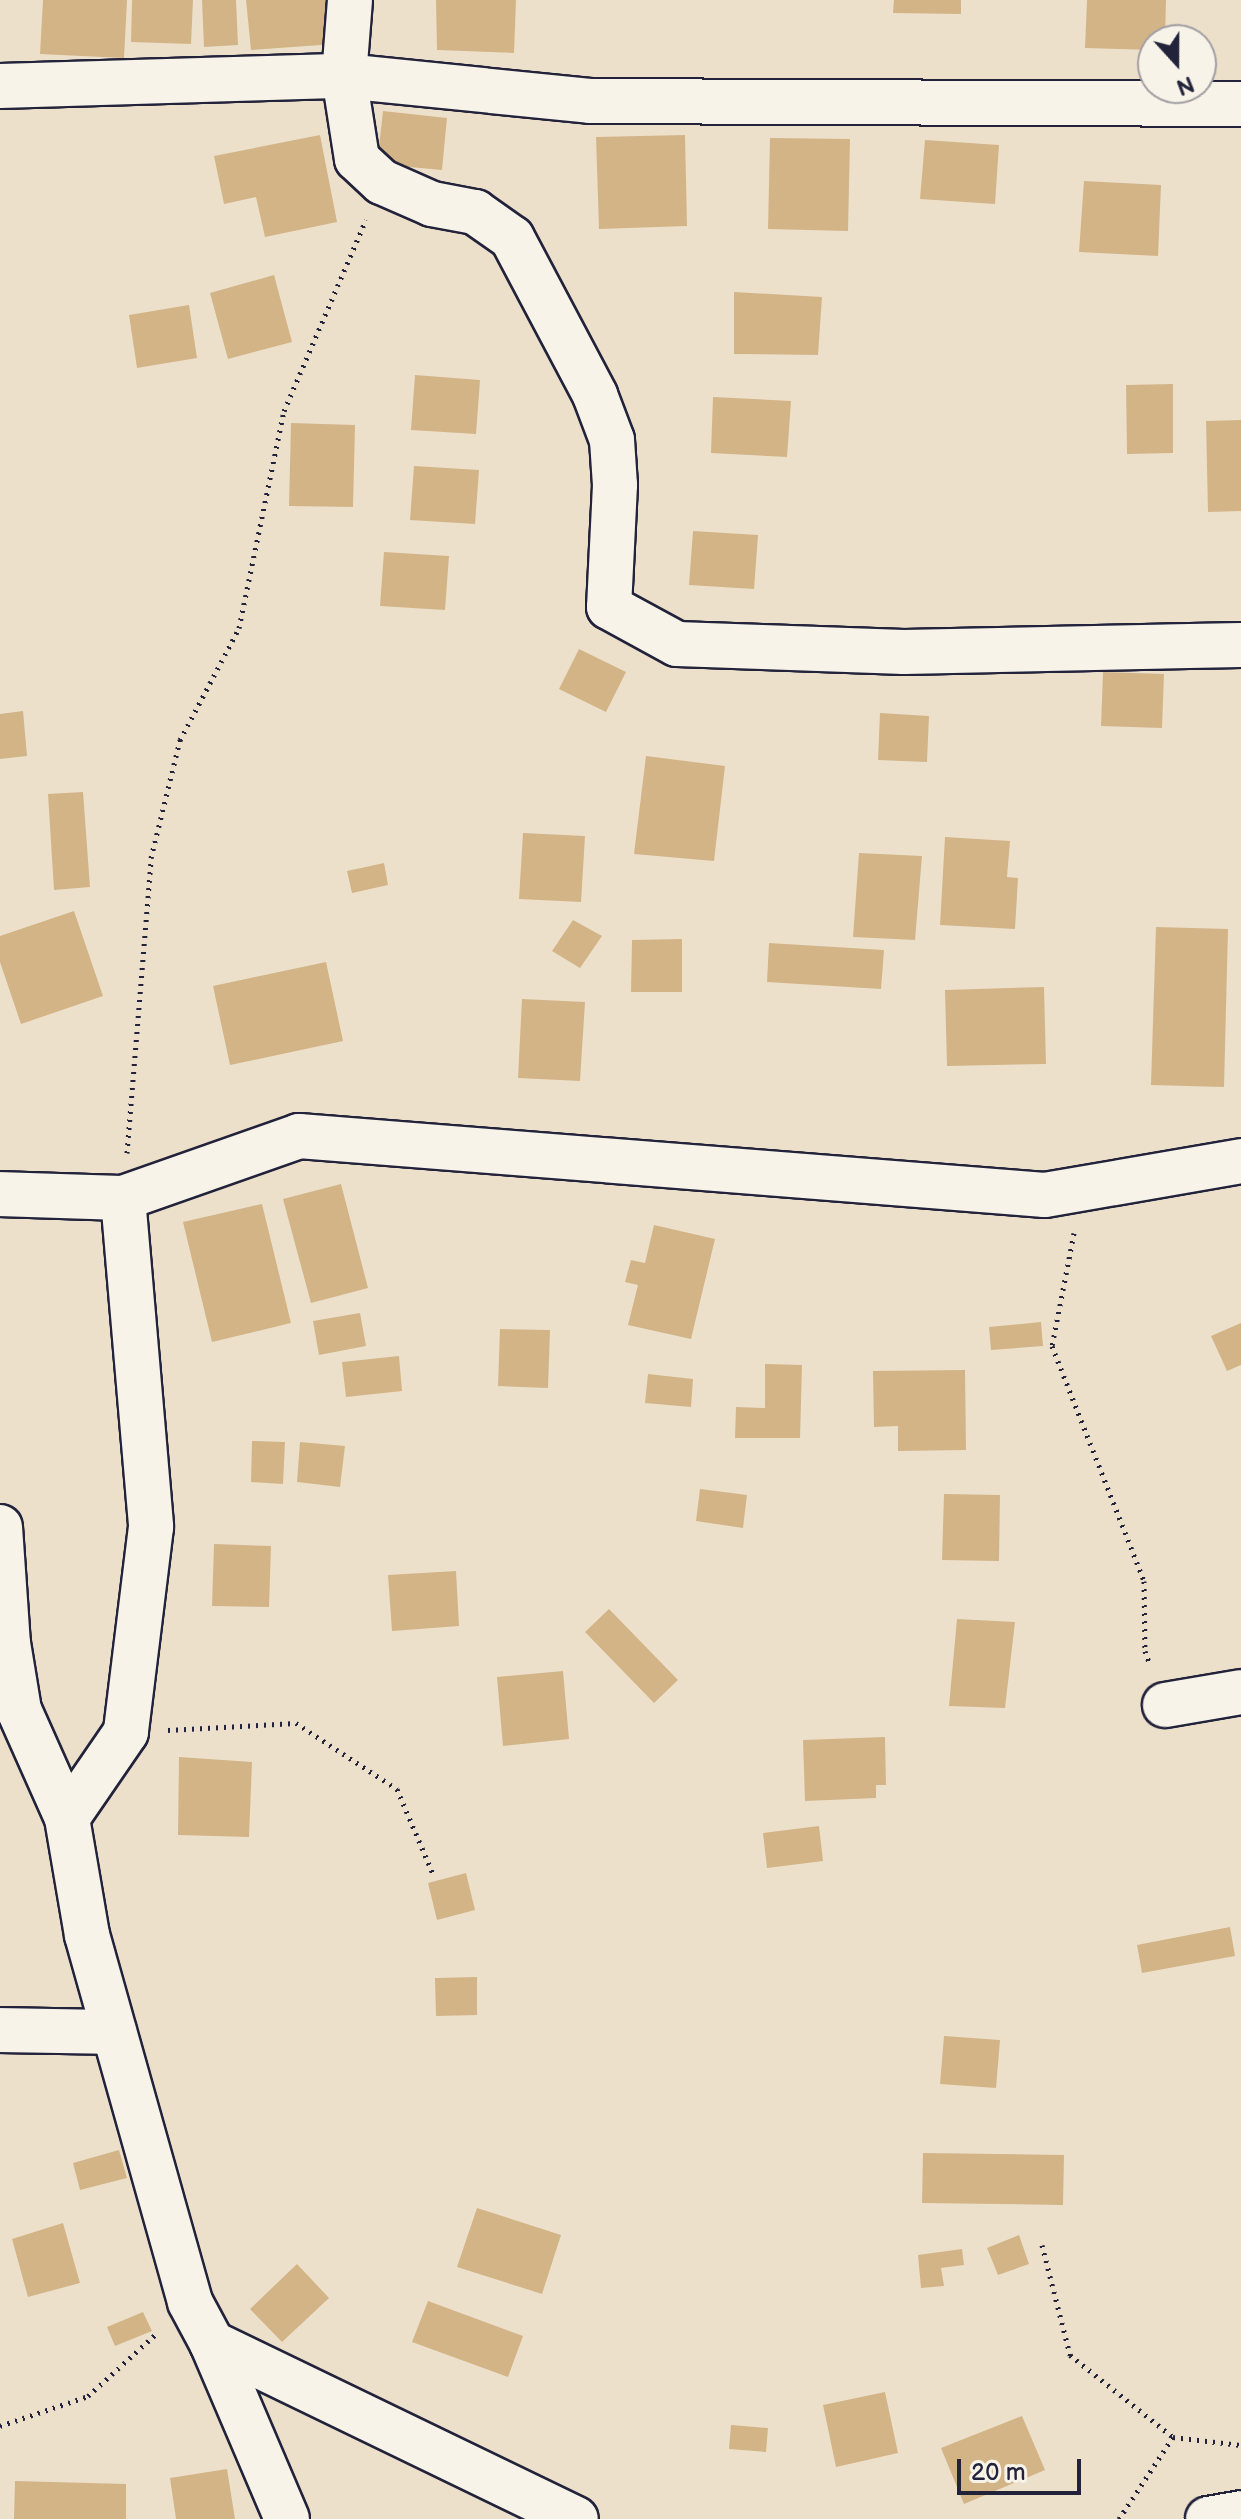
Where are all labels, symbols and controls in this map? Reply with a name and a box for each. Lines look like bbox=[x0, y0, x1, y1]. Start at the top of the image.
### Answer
north arrow bbox=[1137, 24, 1217, 104]
text: N bbox=[1173, 69, 1198, 101]
scale bar bbox=[961, 2443, 1085, 2493]
text: 20 m bbox=[971, 2458, 1026, 2487]

